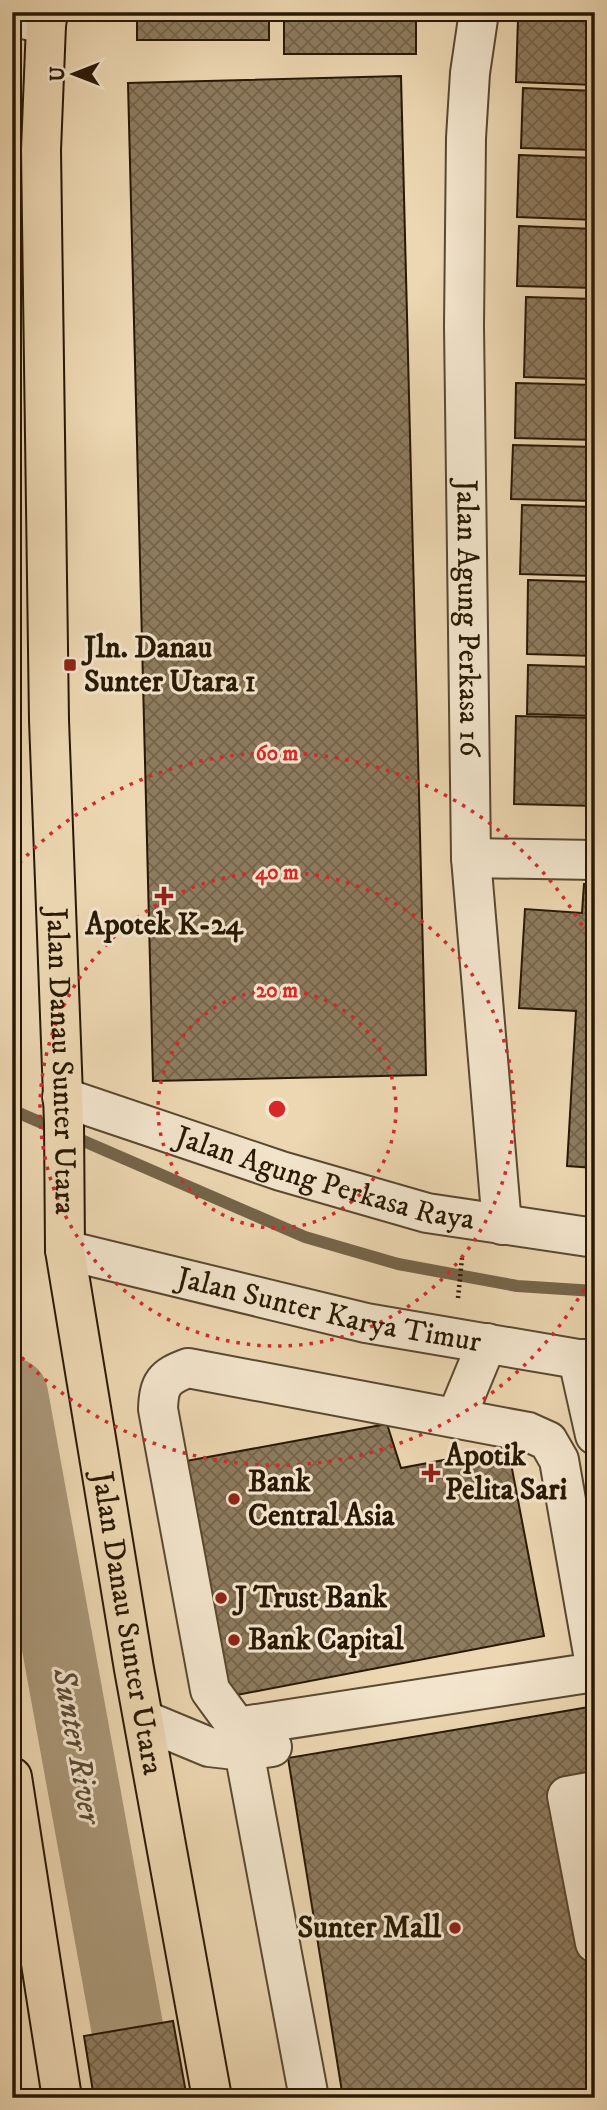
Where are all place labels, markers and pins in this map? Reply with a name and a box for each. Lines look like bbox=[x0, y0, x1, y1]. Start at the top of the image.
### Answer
place label: Jln. Danau Sunter Utara 1 bbox=[81, 630, 256, 701]
marker: Jln. Danau Sunter Utara 1 bbox=[62, 657, 78, 673]
marker: Apotek K-24 bbox=[156, 888, 172, 904]
place label: Apotek K-24 bbox=[84, 907, 244, 944]
centre of rings bbox=[265, 1097, 289, 1121]
place label: Apotik Pelita Sari bbox=[444, 1438, 567, 1509]
place label: Bank Central Asia bbox=[248, 1464, 396, 1535]
marker: Apotik Pelita Sari bbox=[423, 1465, 439, 1481]
marker: Bank Central Asia bbox=[226, 1491, 242, 1507]
place label: J Trust Bank bbox=[232, 1580, 388, 1617]
marker: J Trust Bank bbox=[213, 1590, 229, 1606]
place label: Bank Capital bbox=[248, 1622, 404, 1659]
marker: Bank Capital bbox=[226, 1632, 242, 1648]
place label: Sunter Mall bbox=[297, 1910, 442, 1947]
marker: Sunter Mall bbox=[447, 1920, 463, 1936]

